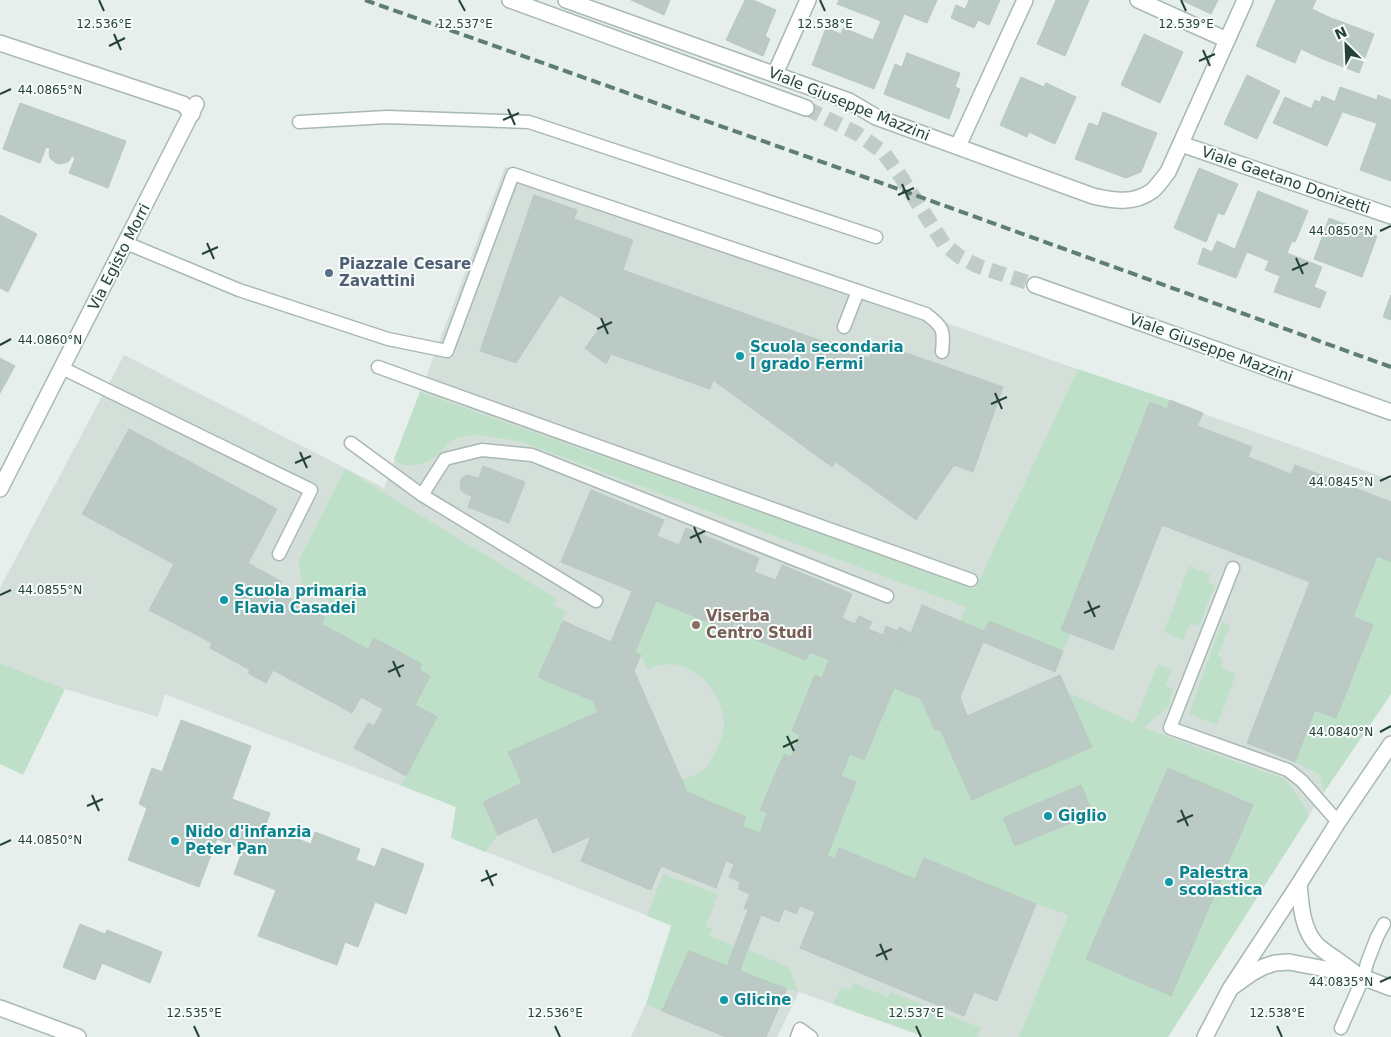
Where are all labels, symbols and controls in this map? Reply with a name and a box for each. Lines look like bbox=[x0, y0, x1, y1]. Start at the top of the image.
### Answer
text: 12.536°E bbox=[76, 17, 132, 31]
text: 12.537°E bbox=[437, 17, 493, 31]
text: 12.538°E bbox=[797, 17, 853, 31]
text: 12.539°E bbox=[1158, 17, 1214, 31]
north arrow bbox=[1321, 20, 1371, 70]
text: N bbox=[1332, 23, 1349, 43]
street label: Viale Giuseppe Mazzini bbox=[766, 63, 932, 145]
text: 44.0865°N bbox=[18, 83, 82, 97]
street label: Viale Gaetano Donizetti bbox=[1199, 143, 1373, 217]
street label: Via Egisto Morri bbox=[84, 201, 154, 313]
text: 44.0850°N bbox=[1309, 224, 1373, 238]
place label: Piazzale Cesare Zavattini bbox=[339, 255, 471, 290]
marker: Piazzale Cesare Zavattini bbox=[323, 267, 335, 279]
street label: Viale Giuseppe Mazzini bbox=[1127, 310, 1295, 386]
text: 44.0860°N bbox=[18, 333, 82, 347]
place label: Scuola secondaria I grado Fermi bbox=[750, 338, 904, 373]
marker: Scuola secondaria I grado Fermi bbox=[734, 350, 746, 362]
text: 44.0845°N bbox=[1309, 475, 1373, 489]
place label: Scuola primaria Flavia Casadei bbox=[234, 582, 367, 617]
text: 44.0855°N bbox=[18, 583, 82, 597]
marker: Scuola primaria Flavia Casadei bbox=[218, 594, 230, 606]
place label: Viserba Centro Studi bbox=[706, 607, 813, 642]
marker: Viserba Centro Studi bbox=[690, 619, 702, 631]
text: 44.0840°N bbox=[1309, 725, 1373, 739]
place label: Giglio bbox=[1058, 807, 1107, 825]
marker: Giglio bbox=[1042, 810, 1054, 822]
place label: Nido d'infanzia Peter Pan bbox=[185, 823, 311, 858]
text: 44.0850°N bbox=[18, 833, 82, 847]
marker: Nido d'infanzia Peter Pan bbox=[169, 835, 181, 847]
place label: Palestra scolastica bbox=[1179, 864, 1263, 899]
marker: Palestra scolastica bbox=[1163, 876, 1175, 888]
text: 44.0835°N bbox=[1309, 975, 1373, 989]
place label: Glicine bbox=[734, 991, 791, 1009]
marker: Glicine bbox=[718, 994, 730, 1006]
text: 12.535°E bbox=[166, 1006, 222, 1020]
text: 12.536°E bbox=[527, 1006, 583, 1020]
text: 12.537°E bbox=[888, 1006, 944, 1020]
text: 12.538°E bbox=[1249, 1006, 1305, 1020]

